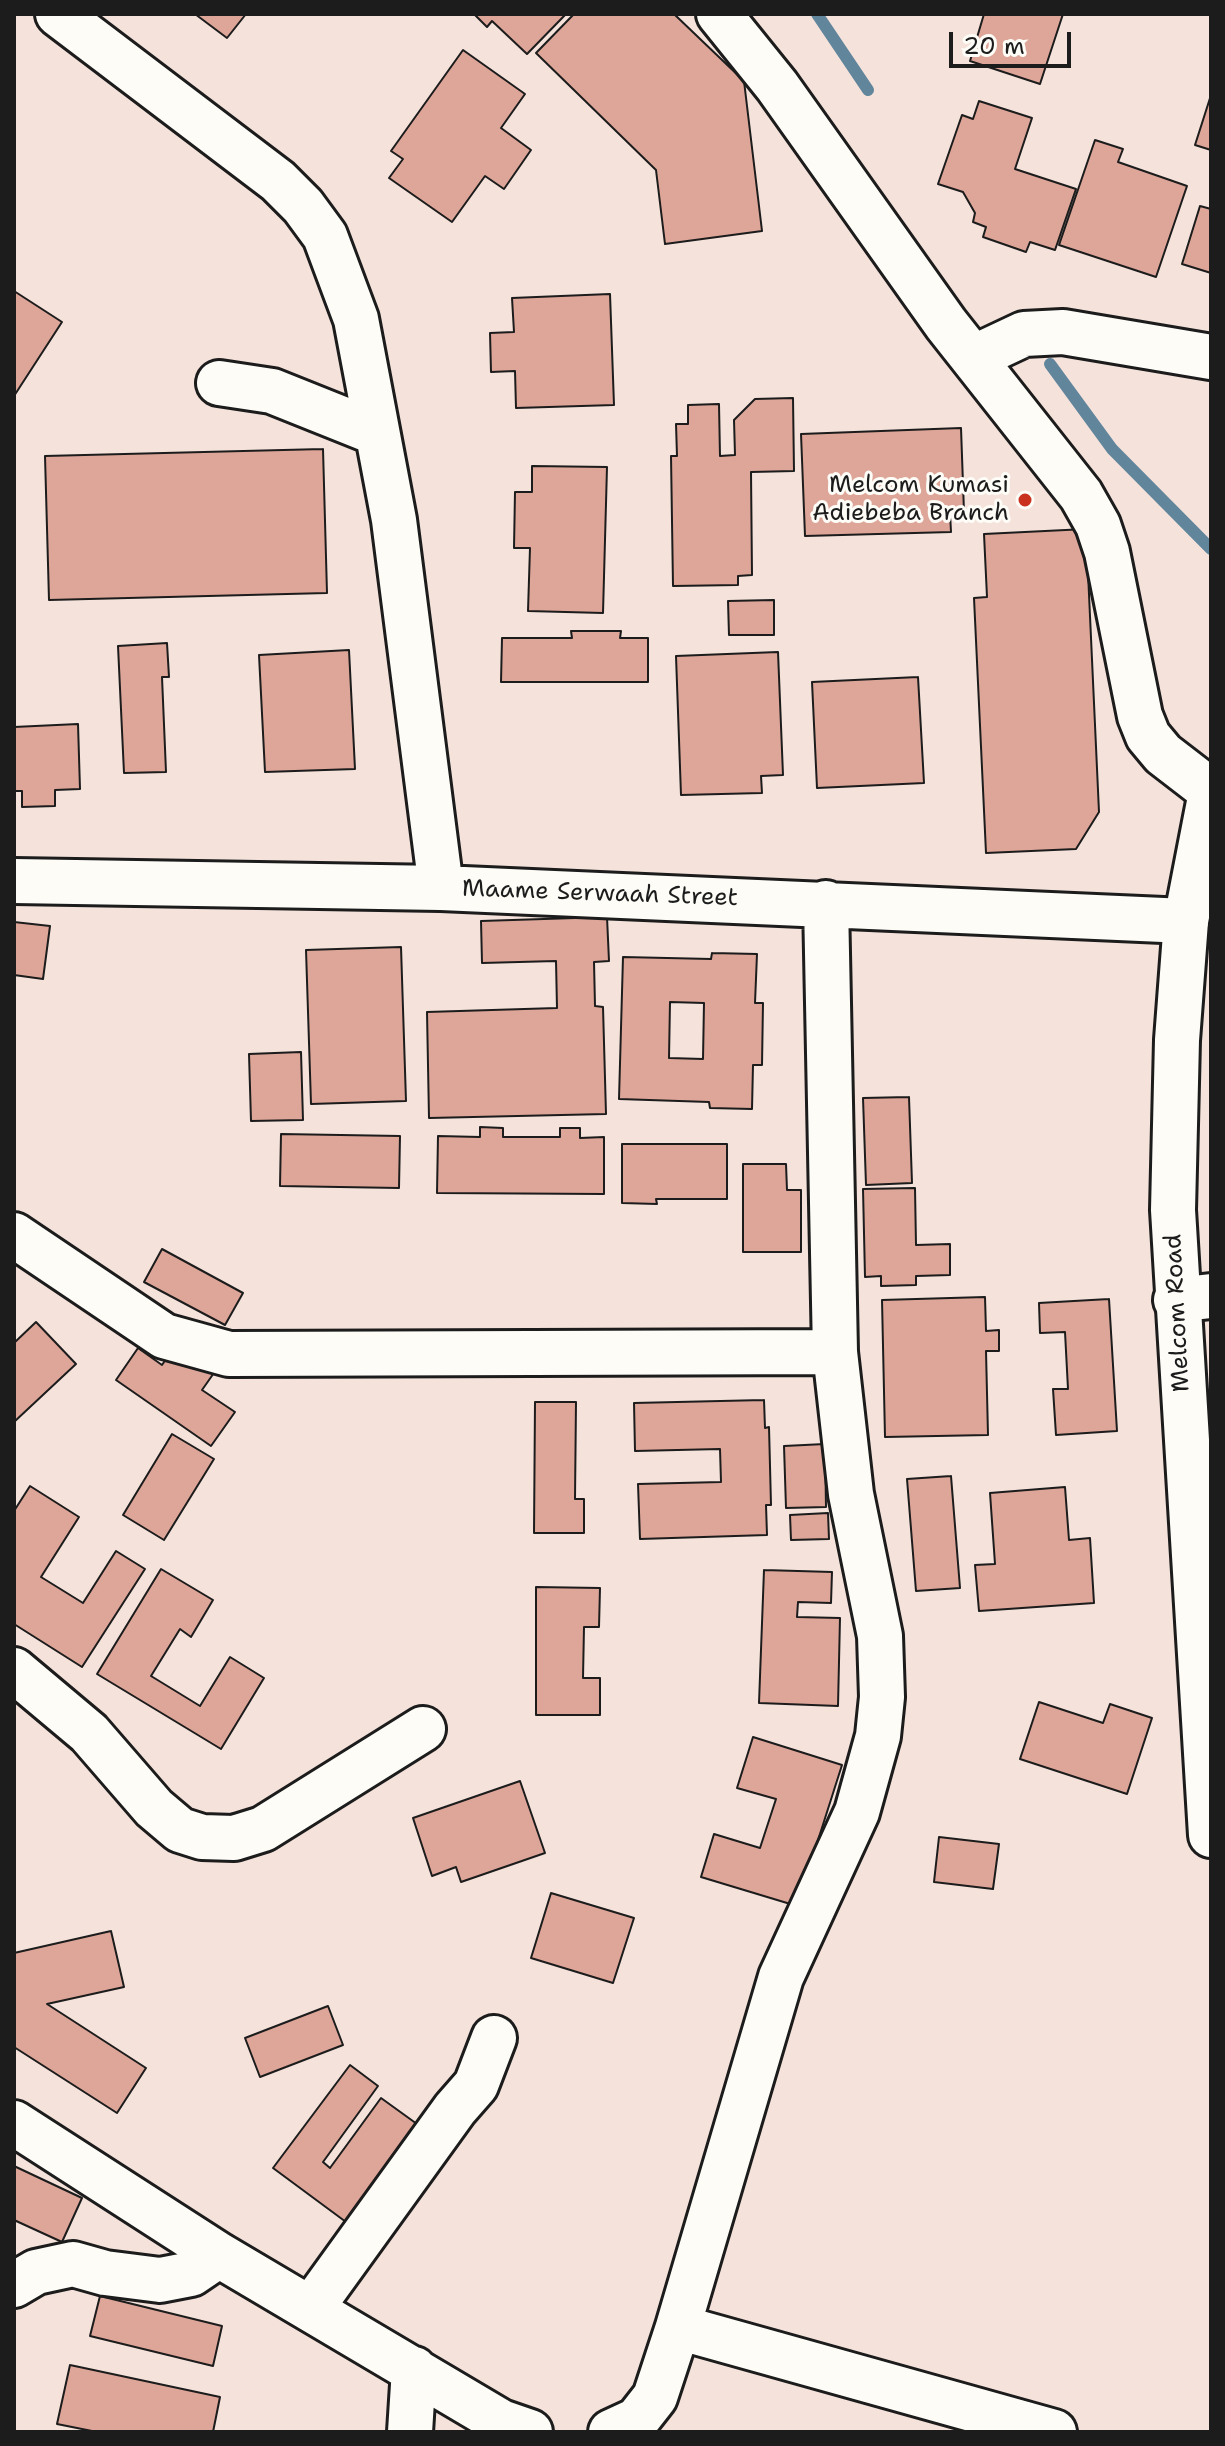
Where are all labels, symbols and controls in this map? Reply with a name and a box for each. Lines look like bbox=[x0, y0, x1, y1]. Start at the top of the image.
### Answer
scale bar bbox=[953, 16, 1075, 66]
text: 20 m bbox=[963, 30, 1025, 62]
place label: Melcom Kumasi Adiebeba Branch bbox=[812, 472, 1009, 528]
marker: Melcom Kumasi Adiebeba Branch bbox=[1016, 491, 1034, 509]
street label: Maame Serwaah Street bbox=[461, 875, 739, 913]
street label: Melcom Road bbox=[1159, 1233, 1197, 1393]

